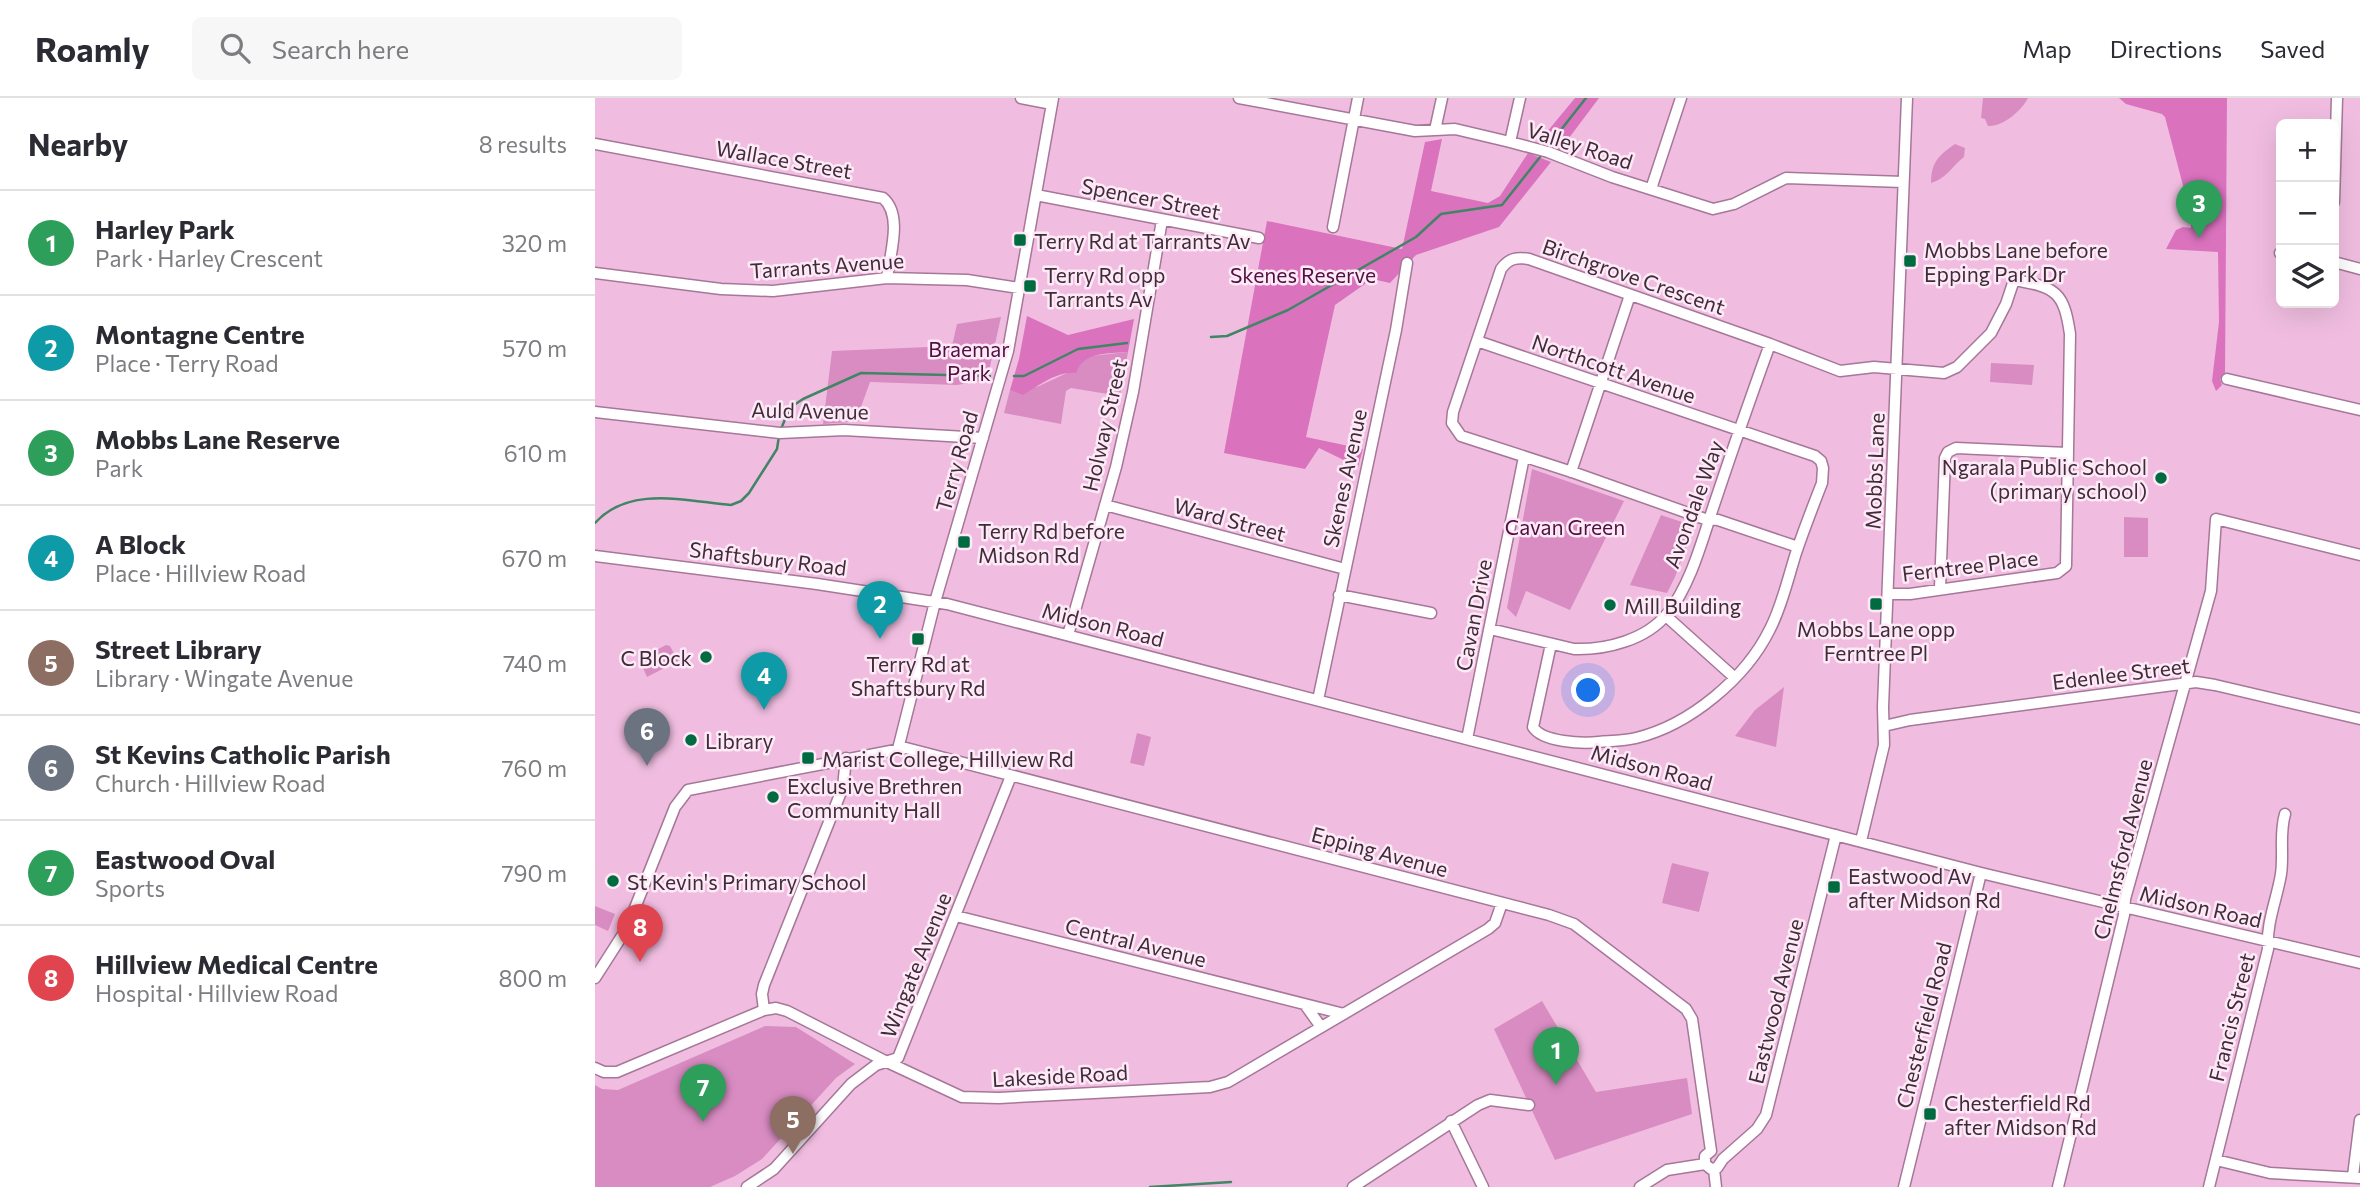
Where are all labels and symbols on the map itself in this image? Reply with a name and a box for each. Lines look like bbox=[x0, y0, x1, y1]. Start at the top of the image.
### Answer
street label: Valley Road bbox=[1524, 116, 1636, 174]
street label: Wallace Street bbox=[714, 135, 854, 183]
street label: Spencer Street bbox=[1079, 172, 1223, 224]
pin: 3 bbox=[2176, 180, 2222, 238]
place label: Terry Rd at Tarrants Av bbox=[1034, 228, 1251, 253]
marker: Terry Rd at Tarrants Av bbox=[1012, 232, 1028, 248]
street label: Birchgrove Crescent bbox=[1539, 233, 1729, 319]
place label: Mobbs Lane before Epping Park Dr bbox=[1924, 237, 2108, 286]
street label: Tarrants Avenue bbox=[749, 247, 905, 283]
marker: Mobbs Lane before Epping Park Dr bbox=[1902, 253, 1918, 269]
place label: Terry Rd opp Tarrants Av bbox=[1044, 262, 1166, 311]
park label: Skenes Reserve bbox=[1230, 262, 1376, 287]
marker: Terry Rd opp Tarrants Av bbox=[1022, 278, 1038, 294]
street label: Northcott Avenue bbox=[1529, 328, 1699, 408]
park label: Braemar Park bbox=[928, 336, 1010, 385]
street label: Holway Street bbox=[1077, 356, 1131, 494]
street label: Auld Avenue bbox=[751, 396, 869, 424]
street label: Skenes Avenue bbox=[1317, 406, 1371, 550]
street label: Terry Road bbox=[930, 408, 982, 514]
street label: Mobbs Lane bbox=[1859, 412, 1889, 530]
street label: Avondale Way bbox=[1658, 437, 1728, 571]
place label: Ngarala Public School (primary school) bbox=[1942, 454, 2147, 503]
marker: Ngarala Public School (primary school) bbox=[2153, 470, 2169, 486]
street label: Ward Street bbox=[1171, 492, 1289, 546]
park label: Cavan Green bbox=[1505, 514, 1625, 539]
place label: Terry Rd before Midson Rd bbox=[978, 518, 1125, 567]
marker: Terry Rd before Midson Rd bbox=[956, 534, 972, 550]
street label: Shaftsbury Road bbox=[688, 536, 848, 580]
street label: Ferntree Place bbox=[1901, 544, 2039, 586]
street label: Cavan Drive bbox=[1450, 557, 1496, 673]
pin: 2 bbox=[857, 581, 903, 639]
place label: Mill Building bbox=[1624, 593, 1741, 618]
marker: Mobbs Lane opp Ferntree Pl bbox=[1868, 596, 1884, 612]
street label: Midson Road bbox=[1039, 597, 1167, 651]
marker: Mill Building bbox=[1602, 597, 1618, 613]
place label: Mobbs Lane opp Ferntree Pl bbox=[1797, 616, 1955, 665]
marker: Terry Rd at Shaftsbury Rd bbox=[910, 631, 926, 647]
place label: C Block bbox=[620, 645, 692, 670]
marker: C Block bbox=[698, 649, 714, 665]
place label: Terry Rd at Shaftsbury Rd bbox=[851, 651, 985, 700]
pin: 4 bbox=[741, 652, 787, 710]
street label: Edenlee Street bbox=[2051, 652, 2191, 694]
your location bbox=[1571, 673, 1605, 707]
pin: 6 bbox=[624, 708, 670, 766]
place label: Library bbox=[705, 728, 773, 753]
marker: Library bbox=[683, 732, 699, 748]
street label: Midson Road bbox=[1588, 739, 1716, 795]
place label: Marist College, Hillview Rd bbox=[822, 746, 1074, 771]
marker: Marist College, Hillview Rd bbox=[800, 750, 816, 766]
street label: Chelmsford Avenue bbox=[2087, 756, 2157, 942]
place label: Exclusive Brethren Community Hall bbox=[787, 773, 962, 822]
marker: Exclusive Brethren Community Hall bbox=[765, 789, 781, 805]
street label: Epping Avenue bbox=[1309, 821, 1451, 881]
place label: Eastwood Av after Midson Rd bbox=[1848, 863, 2001, 912]
place label: St Kevin's Primary School bbox=[627, 869, 867, 894]
marker: St Kevin's Primary School bbox=[605, 873, 621, 889]
marker: Eastwood Av after Midson Rd bbox=[1826, 879, 1842, 895]
street label: Midson Road bbox=[2137, 880, 2265, 932]
street label: Wingate Avenue bbox=[874, 889, 956, 1041]
pin: 8 bbox=[617, 904, 663, 962]
street label: Central Avenue bbox=[1063, 912, 1209, 972]
street label: Eastwood Avenue bbox=[1742, 916, 1808, 1086]
street label: Chesterfield Road bbox=[1890, 939, 1956, 1111]
street label: Francis Street bbox=[2203, 950, 2259, 1084]
pin: 1 bbox=[1533, 1027, 1579, 1085]
street label: Lakeside Road bbox=[991, 1059, 1129, 1091]
pin: 7 bbox=[680, 1064, 726, 1122]
place label: Chesterfield Rd after Midson Rd bbox=[1944, 1090, 2097, 1139]
pin: 5 bbox=[770, 1096, 816, 1154]
marker: Chesterfield Rd after Midson Rd bbox=[1922, 1106, 1938, 1122]

